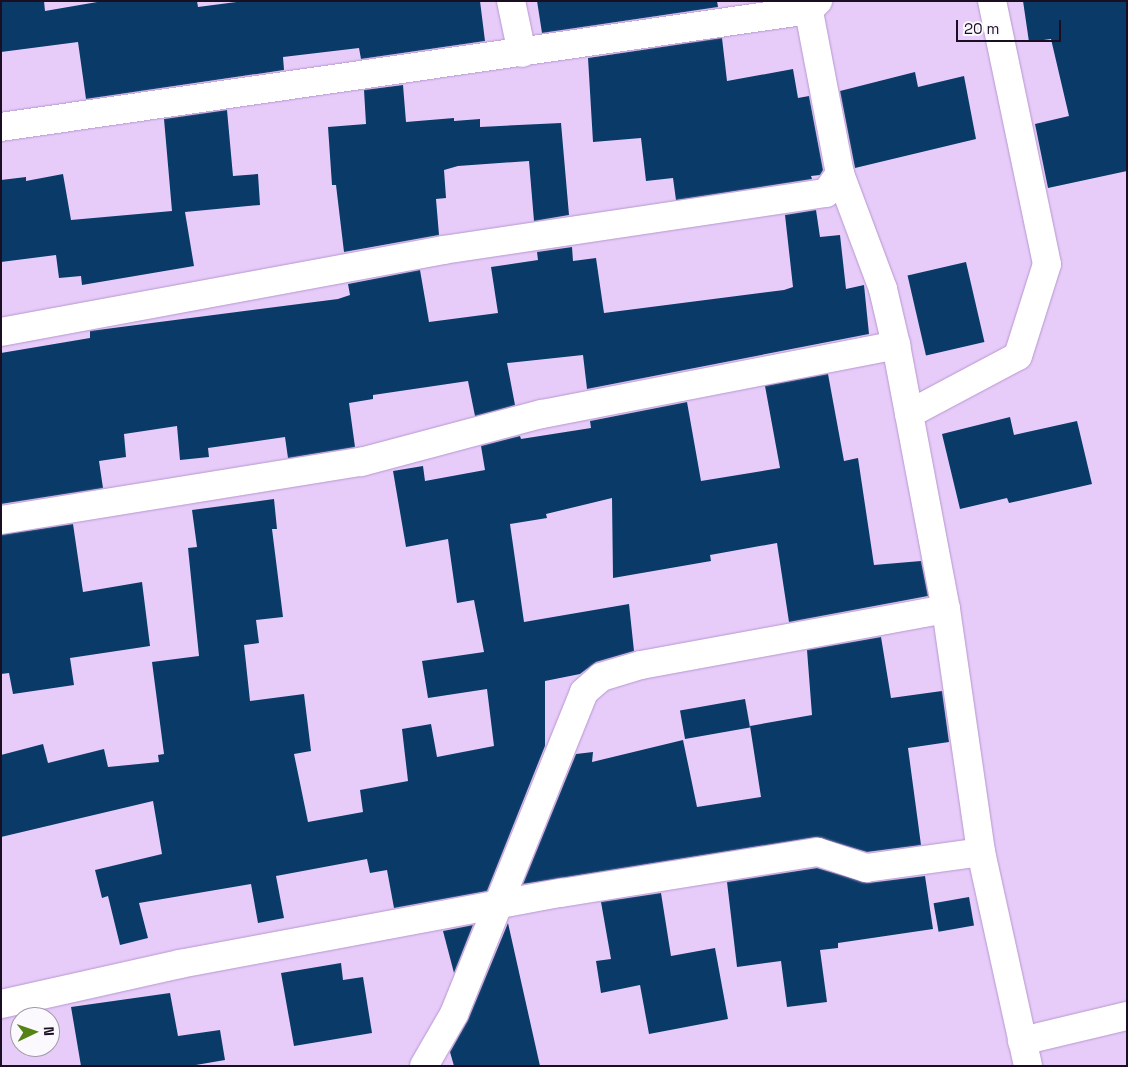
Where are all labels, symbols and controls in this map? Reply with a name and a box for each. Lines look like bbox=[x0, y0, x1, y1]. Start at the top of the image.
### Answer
scale bar bbox=[958, 10, 1063, 42]
text: 20 m bbox=[964, 19, 999, 38]
north arrow bbox=[10, 1007, 60, 1057]
text: N bbox=[40, 1026, 58, 1036]

